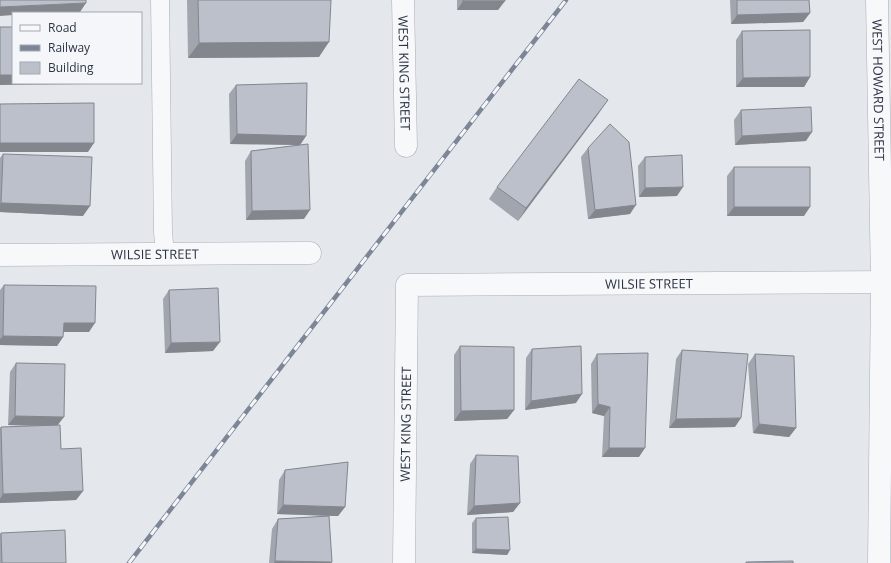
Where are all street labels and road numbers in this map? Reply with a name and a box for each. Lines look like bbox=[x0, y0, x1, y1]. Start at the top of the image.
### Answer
street label: WEST KING STREET bbox=[394, 15, 415, 132]
street label: WEST HOWARD STREET bbox=[868, 19, 889, 162]
street label: WILSIE STREET bbox=[111, 245, 200, 263]
street label: WILSIE STREET bbox=[605, 274, 694, 293]
street label: WEST KING STREET bbox=[396, 365, 415, 482]

